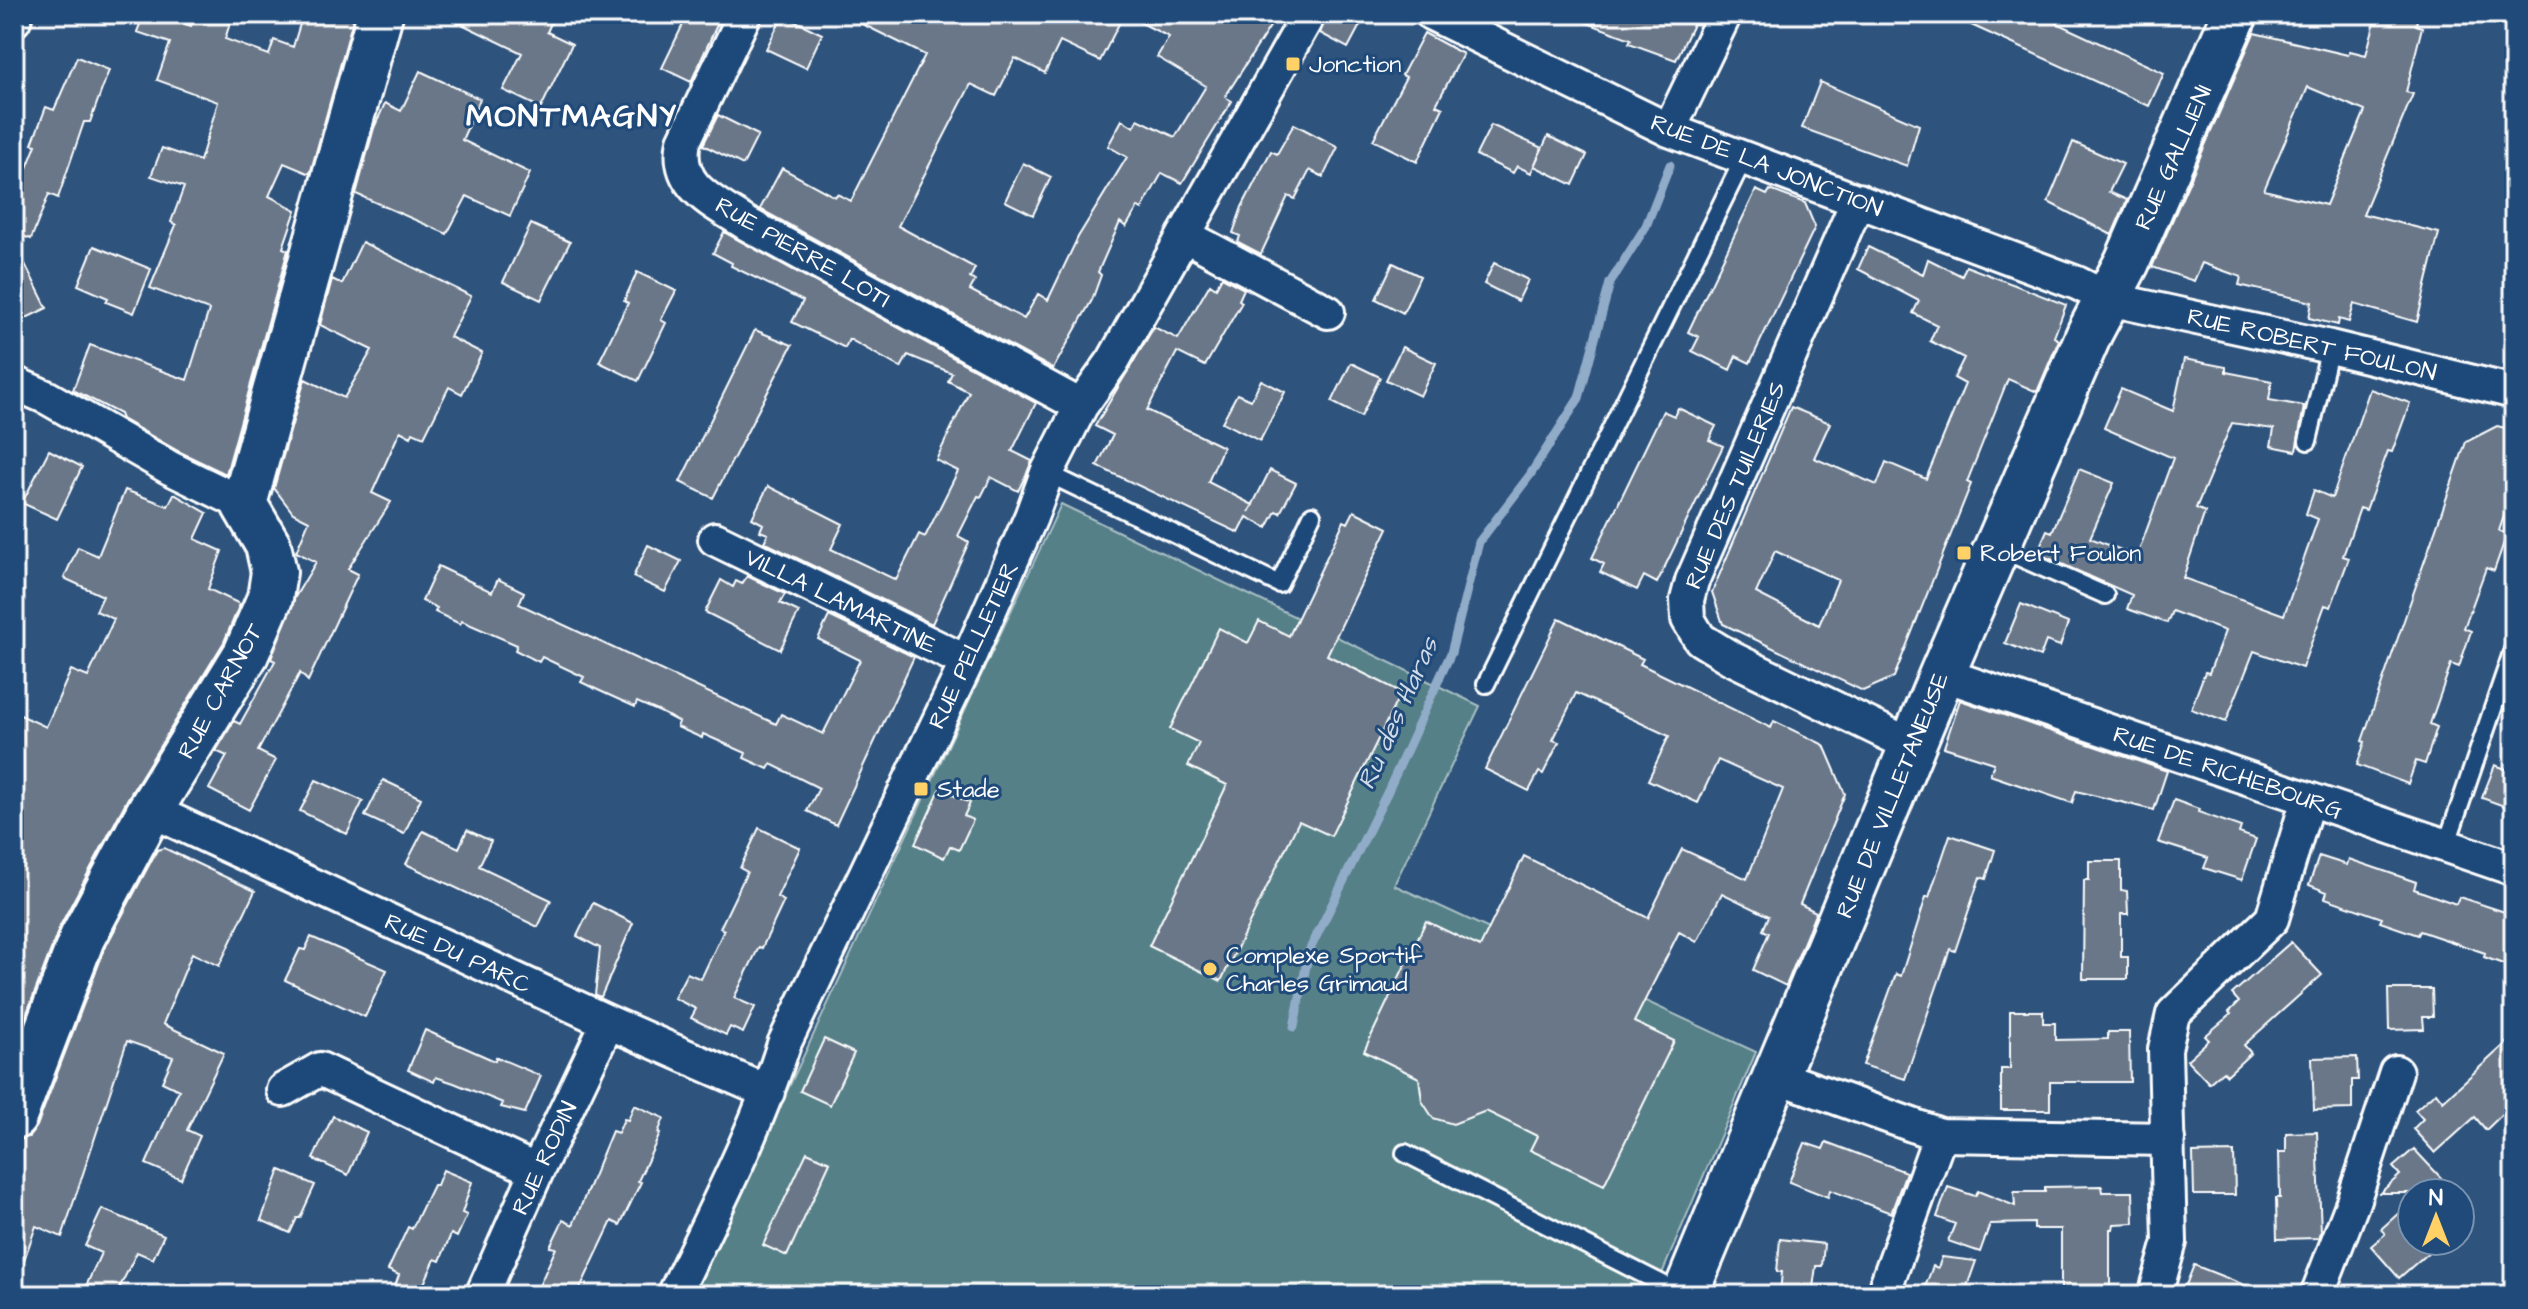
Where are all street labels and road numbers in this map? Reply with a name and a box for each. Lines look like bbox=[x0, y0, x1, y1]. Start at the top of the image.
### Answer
street label: RUE GALLIENI bbox=[2127, 79, 2221, 236]
street label: RUE DE LA JONCTION bbox=[1646, 106, 1888, 226]
street label: RUE PIERRE LOTI bbox=[709, 189, 896, 317]
street label: RUE ROBERT FOULON bbox=[2184, 300, 2440, 390]
street label: RUE DES TUILERIES bbox=[1677, 376, 1795, 594]
street label: VILLA LAMARTINE bbox=[739, 541, 942, 663]
street label: RUE PELLETIER bbox=[920, 556, 1028, 735]
street label: RUE CARNOT bbox=[170, 618, 272, 765]
street label: RUE DE VILLETANEUSE bbox=[1828, 667, 1958, 923]
street label: RUE DE RICHEBOURG bbox=[2108, 718, 2347, 828]
street label: RUE DU PARC bbox=[379, 905, 536, 1003]
street label: RUE RODIN bbox=[504, 1096, 586, 1221]

